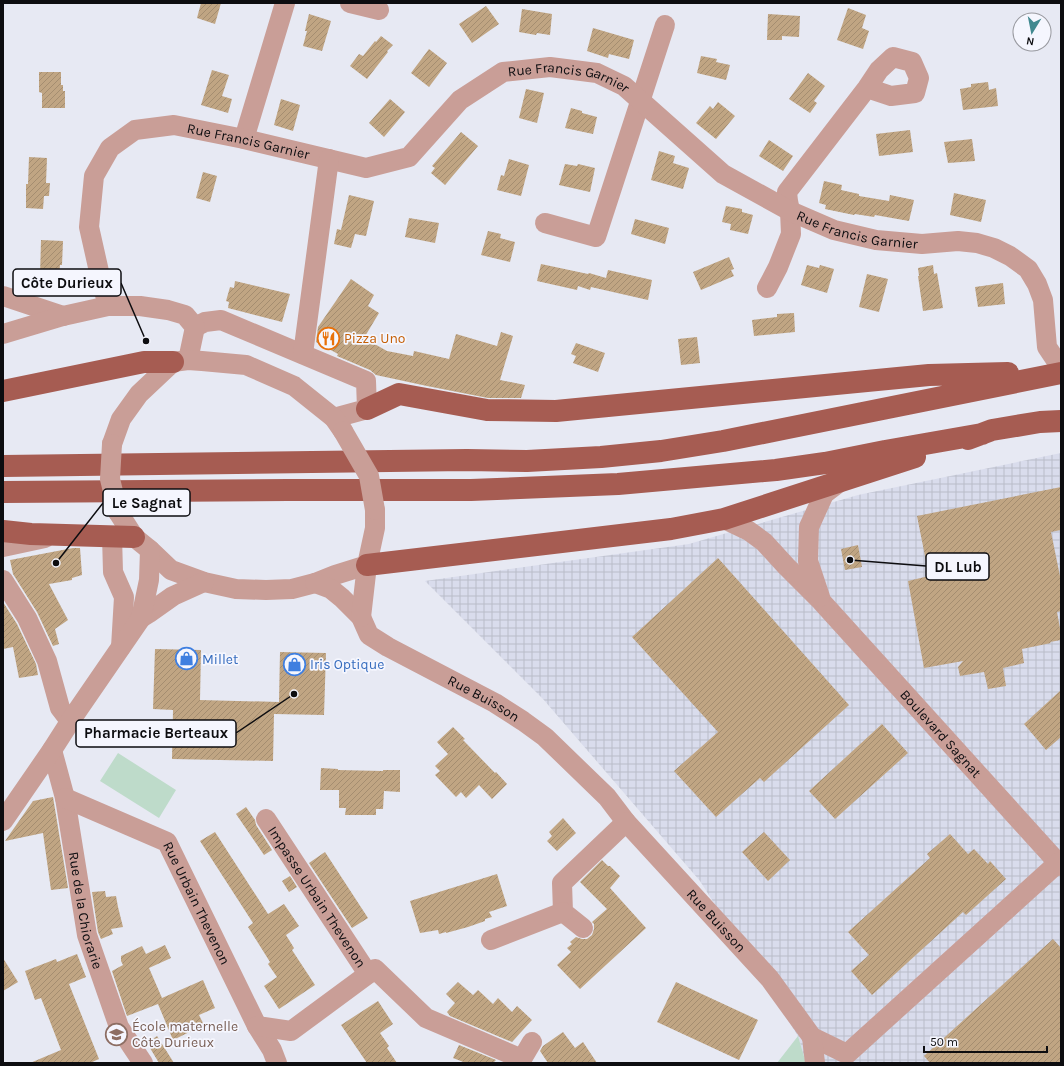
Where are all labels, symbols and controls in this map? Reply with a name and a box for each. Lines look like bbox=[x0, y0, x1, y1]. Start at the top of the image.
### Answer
north arrow bbox=[1012, 12, 1052, 52]
text: N bbox=[1025, 34, 1035, 48]
street label: Rue Francis Garnier bbox=[507, 58, 634, 96]
street label: Rue Francis Garnier bbox=[186, 119, 312, 163]
street label: Rue Francis Garnier bbox=[794, 206, 919, 252]
callout: Côte Durieux bbox=[13, 269, 121, 296]
text: Côte Durieux bbox=[21, 274, 114, 292]
restaurant icon: Pizza Uno bbox=[316, 325, 342, 351]
place label: Pizza Uno bbox=[344, 330, 405, 347]
callout: Le Sagnat bbox=[103, 489, 190, 516]
text: Le Sagnat bbox=[112, 494, 182, 512]
callout: DL Lub bbox=[926, 553, 989, 580]
text: DL Lub bbox=[934, 558, 982, 576]
shop icon: Millet bbox=[174, 646, 200, 672]
place label: Millet bbox=[202, 651, 238, 668]
shop icon: Iris Optique bbox=[281, 651, 307, 677]
place label: Iris Optique bbox=[310, 656, 384, 673]
street label: Rue Buisson bbox=[445, 671, 523, 725]
street label: Boulevard Sagnat bbox=[897, 686, 985, 781]
callout: Pharmacie Berteaux bbox=[76, 720, 236, 747]
text: Pharmacie Berteaux bbox=[84, 724, 229, 742]
street label: Impasse Urbain Thevenon bbox=[264, 823, 370, 971]
street label: Rue Urbain Thevenon bbox=[159, 839, 234, 968]
street label: Rue de la Chiorarie bbox=[65, 850, 107, 971]
street label: Rue Buisson bbox=[683, 885, 750, 956]
place label: École maternelle Côte Durieux bbox=[132, 1017, 238, 1051]
school or university icon: École maternelle Côte Durieux bbox=[104, 1021, 130, 1047]
scale bar bbox=[924, 1028, 1047, 1054]
text: 50 m bbox=[930, 1035, 958, 1049]

